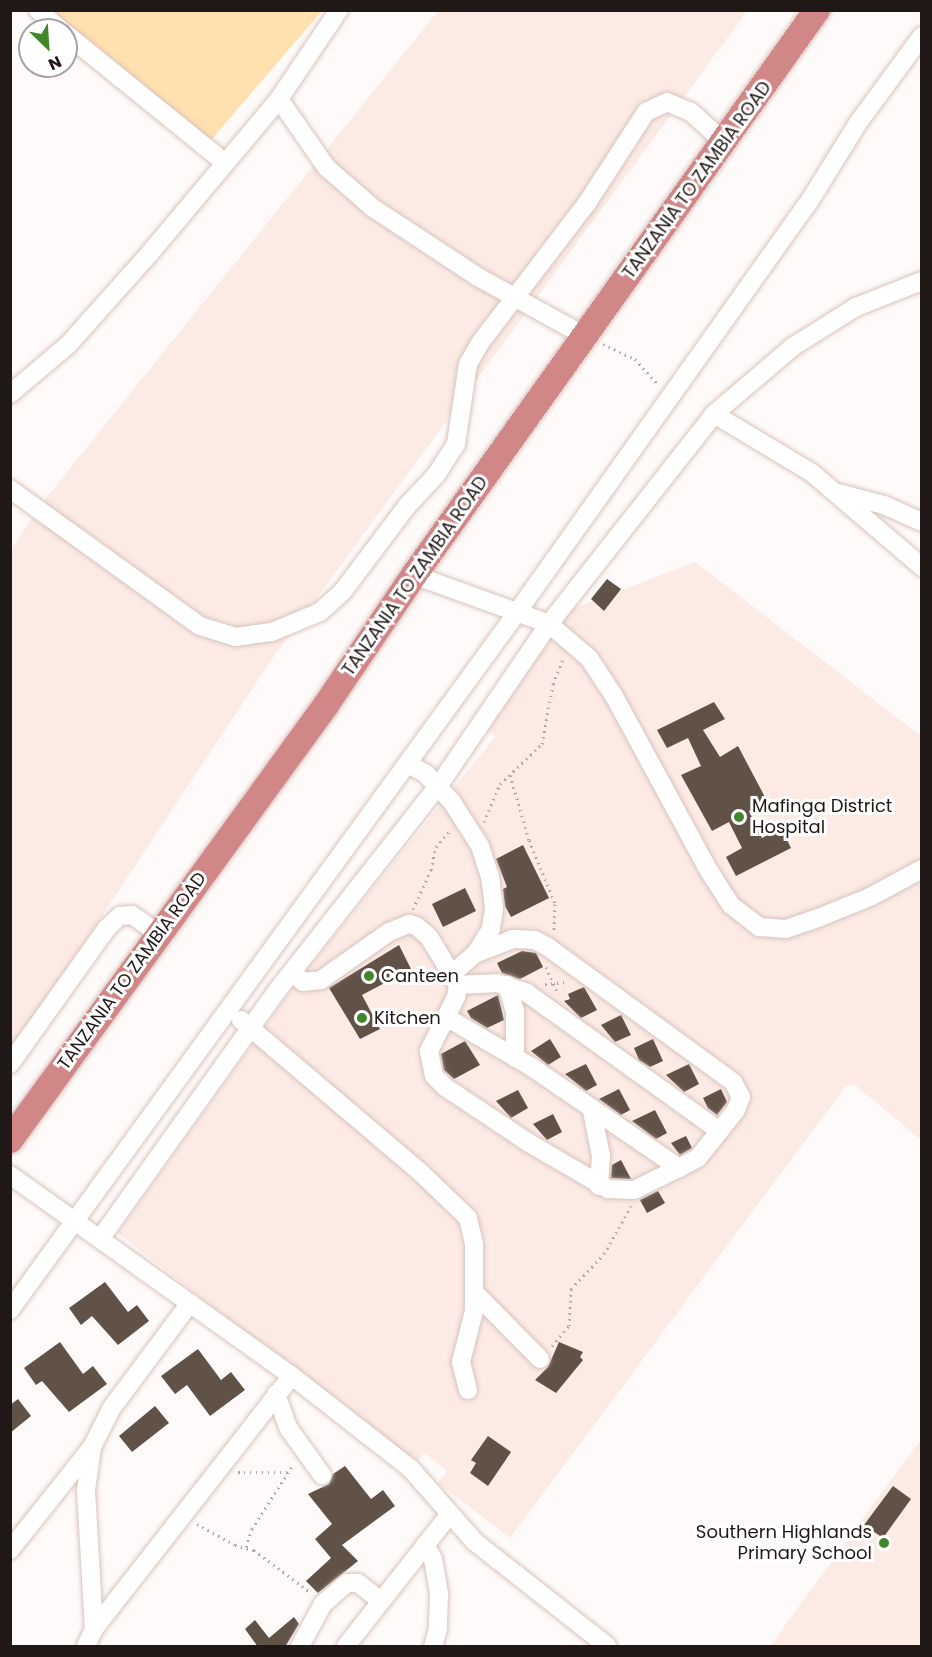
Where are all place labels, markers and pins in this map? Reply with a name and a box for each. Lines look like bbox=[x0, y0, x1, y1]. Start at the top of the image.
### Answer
place label: Mafinga District Hospital bbox=[752, 796, 892, 838]
marker: Mafinga District Hospital bbox=[730, 808, 748, 826]
place label: Canteen bbox=[381, 965, 459, 987]
marker: Canteen bbox=[362, 969, 376, 983]
place label: Kitchen bbox=[374, 1007, 441, 1029]
marker: Kitchen bbox=[355, 1011, 369, 1025]
place label: Southern Highlands Primary School bbox=[696, 1522, 872, 1564]
marker: Southern Highlands Primary School bbox=[877, 1536, 891, 1550]

